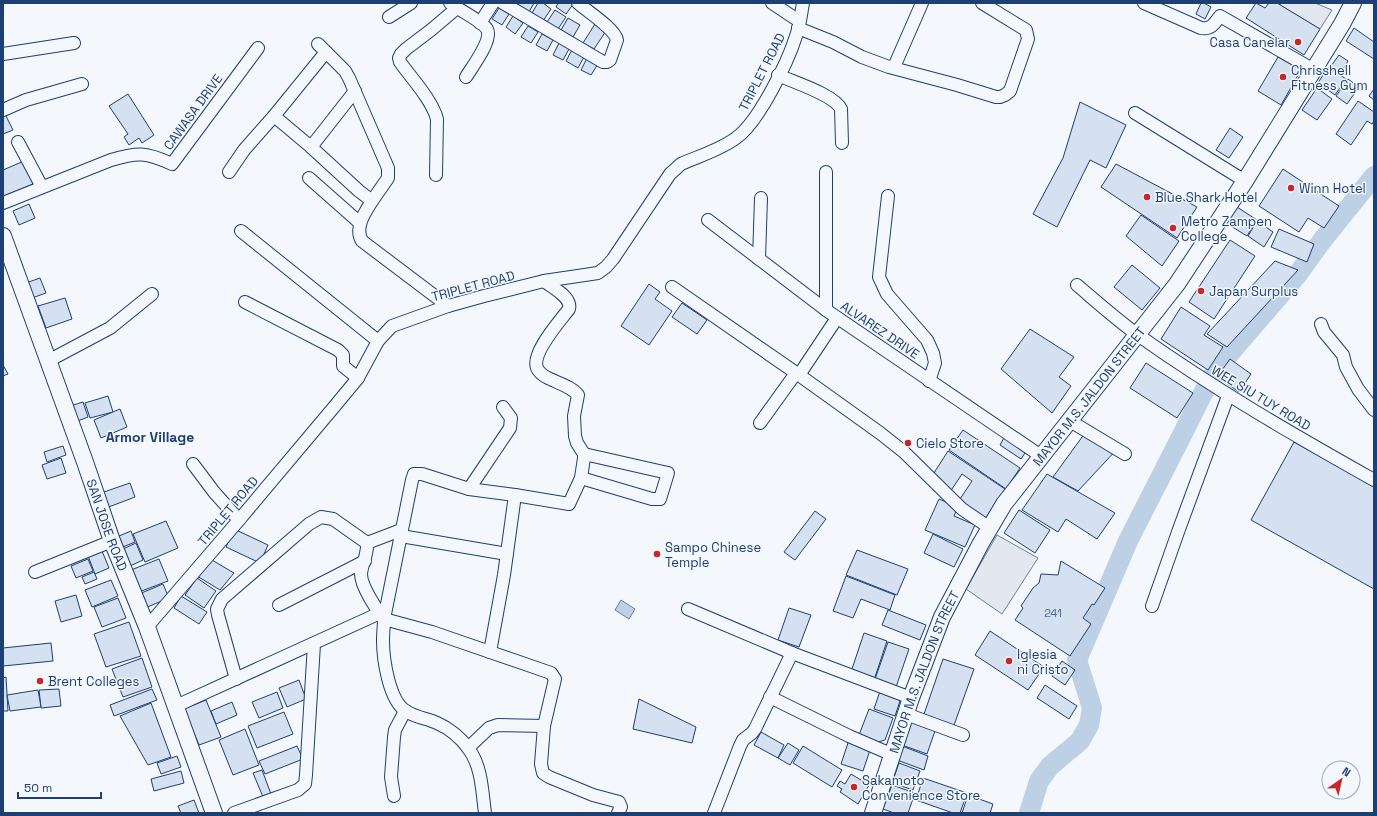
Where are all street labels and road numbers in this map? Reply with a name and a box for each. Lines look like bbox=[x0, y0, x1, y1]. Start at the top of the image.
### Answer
street label: TRIPLET ROAD bbox=[735, 30, 789, 114]
street label: CAWASA DRIVE bbox=[160, 71, 226, 153]
street label: TRIPLET ROAD bbox=[430, 267, 516, 305]
street label: ALVAREZ DRIVE bbox=[837, 297, 923, 363]
street label: MAYOR M.S. JALDON STREET bbox=[1029, 323, 1149, 469]
street label: WEE SIU TUY ROAD bbox=[1208, 362, 1314, 434]
street label: TRIPLET ROAD bbox=[194, 473, 262, 549]
street label: SAN JOSE ROAD bbox=[83, 477, 132, 573]
street label: MAYOR M.S. JALDON STREET bbox=[885, 587, 963, 755]

